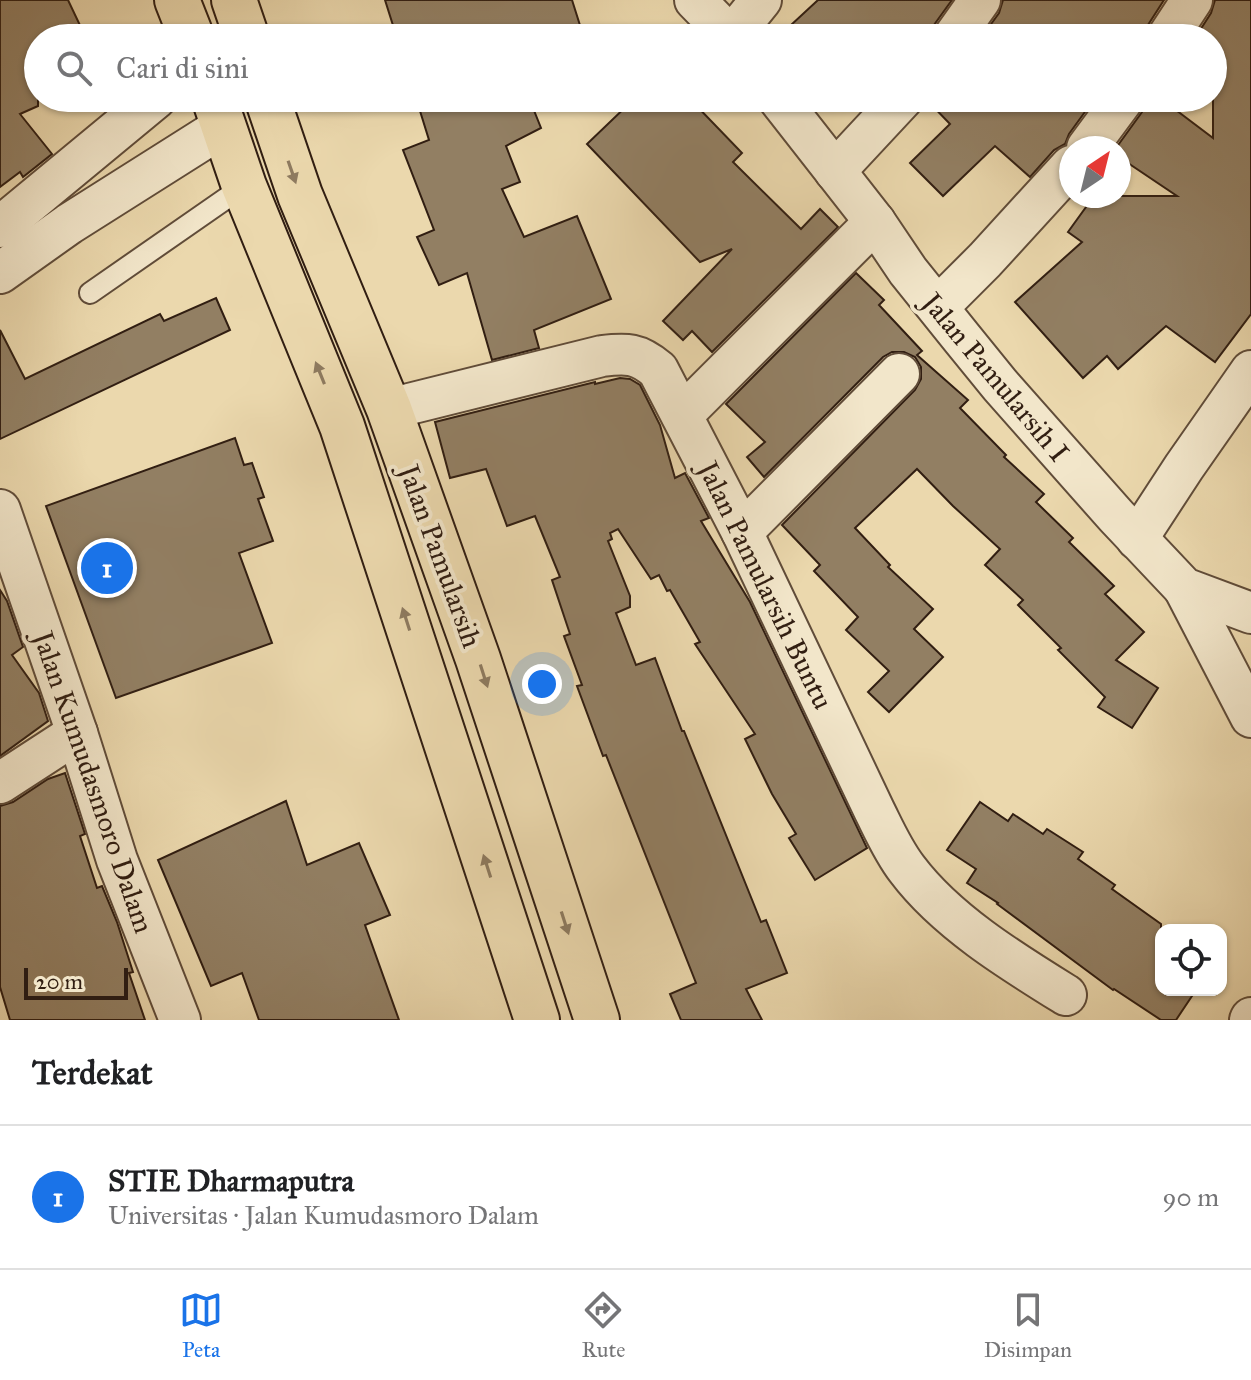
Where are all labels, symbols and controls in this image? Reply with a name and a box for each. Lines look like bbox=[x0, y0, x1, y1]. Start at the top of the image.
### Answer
search box bbox=[24, 24, 1227, 112]
icon: search bbox=[52, 46, 96, 90]
text: Cari di sini bbox=[116, 50, 249, 86]
north arrow bbox=[1059, 136, 1131, 208]
one-way arrow bbox=[287, 160, 299, 184]
street label: Jalan Pamularsih I bbox=[913, 283, 1077, 469]
one-way arrow bbox=[314, 361, 327, 385]
street label: Jalan Pamularsih Buntu bbox=[689, 453, 841, 715]
street label: Jalan Pamularsih bbox=[390, 457, 490, 653]
pin: 1 bbox=[81, 538, 133, 598]
one-way arrow bbox=[399, 606, 412, 630]
street label: Jalan Kumudasmoro Dalam bbox=[24, 624, 162, 938]
your location bbox=[522, 664, 562, 704]
one-way arrow bbox=[478, 665, 491, 689]
one-way arrow bbox=[480, 853, 493, 877]
one-way arrow bbox=[560, 912, 572, 936]
map controls bbox=[1155, 924, 1227, 996]
button: locate bbox=[1155, 924, 1227, 996]
scale bar bbox=[24, 964, 128, 1000]
text: 20 m bbox=[36, 968, 83, 995]
text: Terdekat bbox=[32, 1052, 153, 1093]
text: STIE Dharmaputra bbox=[108, 1163, 354, 1199]
text: 1 bbox=[53, 1181, 63, 1213]
text: 90 m bbox=[1162, 1181, 1219, 1213]
text: Universitas · Jalan Kumudasmoro Dalam bbox=[108, 1199, 539, 1231]
tab: Peta bbox=[179, 1288, 223, 1363]
tab: Rute bbox=[581, 1288, 625, 1363]
tab: Disimpan bbox=[984, 1288, 1072, 1363]

